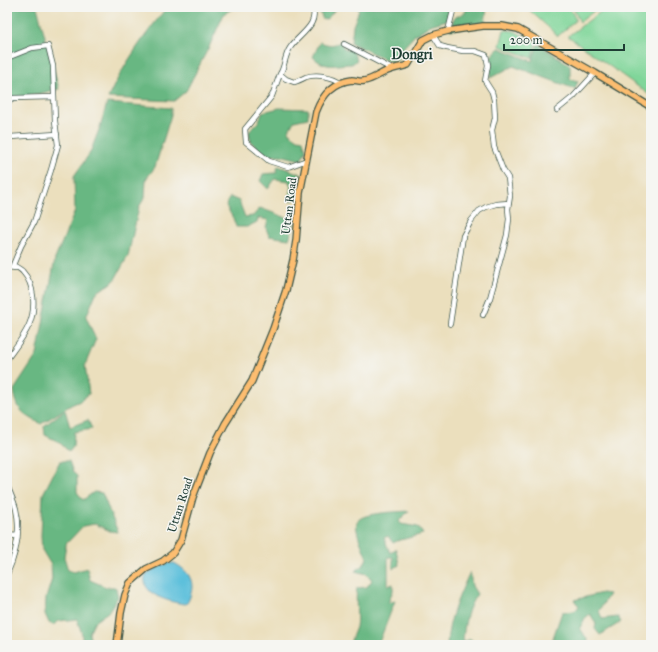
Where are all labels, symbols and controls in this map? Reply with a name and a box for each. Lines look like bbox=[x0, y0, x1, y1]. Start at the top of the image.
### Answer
scale bar bbox=[504, 26, 624, 52]
text: 200 m bbox=[510, 33, 543, 47]
district label: Dongri bbox=[391, 46, 433, 64]
street label: Uttan Road bbox=[279, 177, 299, 235]
street label: Uttan Road bbox=[164, 476, 196, 534]

